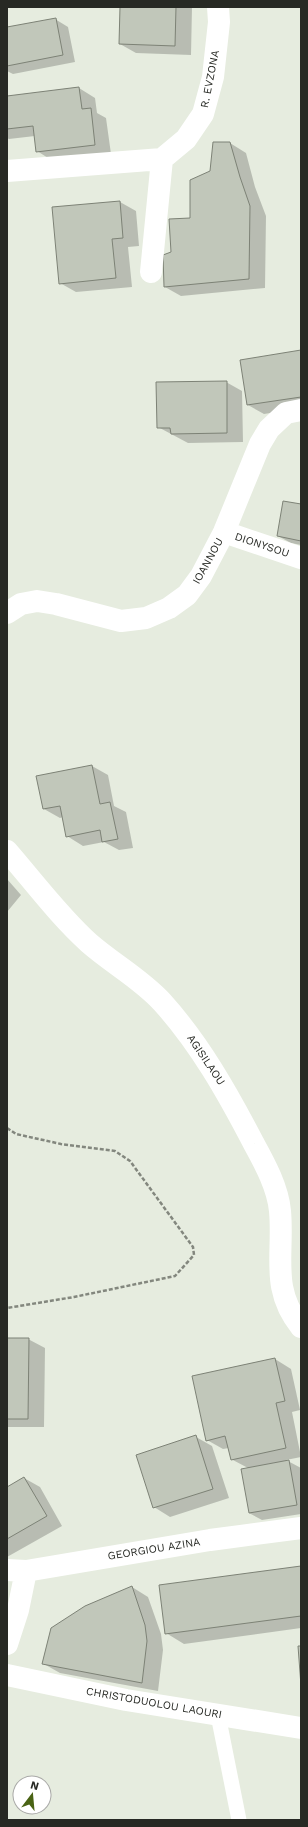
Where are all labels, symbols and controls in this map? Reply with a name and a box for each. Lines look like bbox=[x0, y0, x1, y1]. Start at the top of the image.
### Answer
street label: R. EVZONA bbox=[198, 49, 222, 109]
street label: DIONYSOU bbox=[233, 530, 291, 560]
street label: IOANNOU bbox=[190, 536, 226, 586]
street label: AGISILAOU bbox=[184, 1032, 228, 1088]
street label: GEORGIOU AZINA bbox=[107, 1535, 201, 1563]
street label: CHRISTODUOLOU LAOURI bbox=[85, 1685, 223, 1721]
north arrow bbox=[12, 1775, 52, 1815]
text: N bbox=[29, 1778, 40, 1793]

